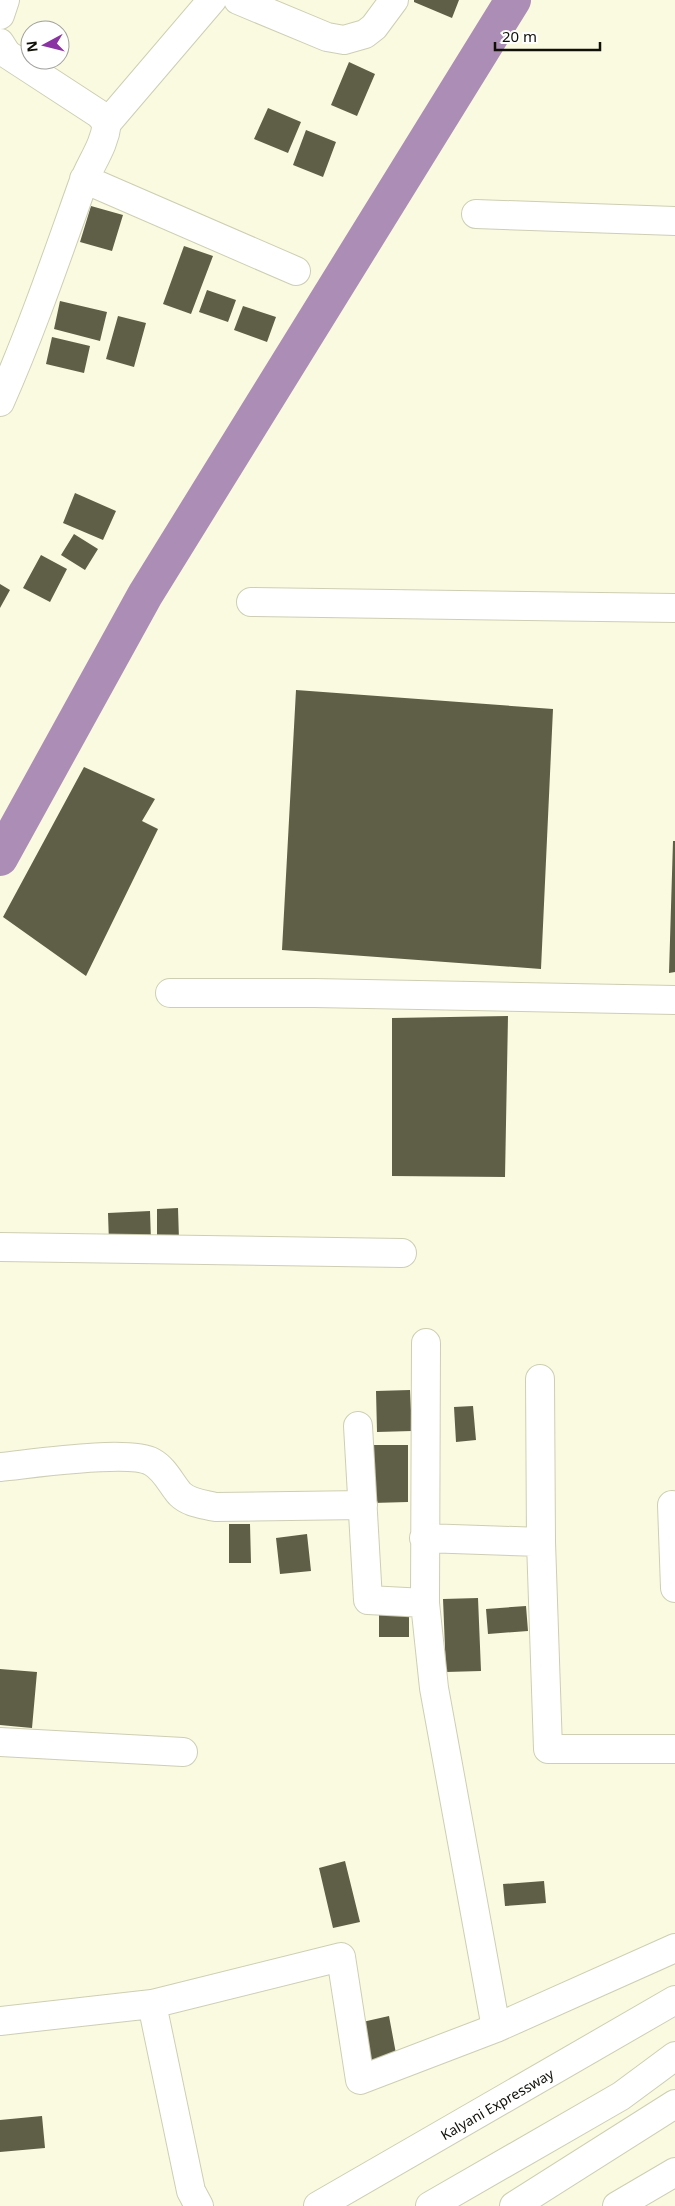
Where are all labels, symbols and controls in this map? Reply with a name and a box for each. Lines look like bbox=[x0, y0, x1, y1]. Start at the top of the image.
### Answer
north arrow bbox=[20, 20, 70, 70]
scale bar bbox=[495, 20, 600, 52]
text: 20 m bbox=[502, 26, 537, 46]
text: N bbox=[21, 40, 42, 53]
street label: Kalyani Expressway bbox=[437, 2063, 558, 2144]

